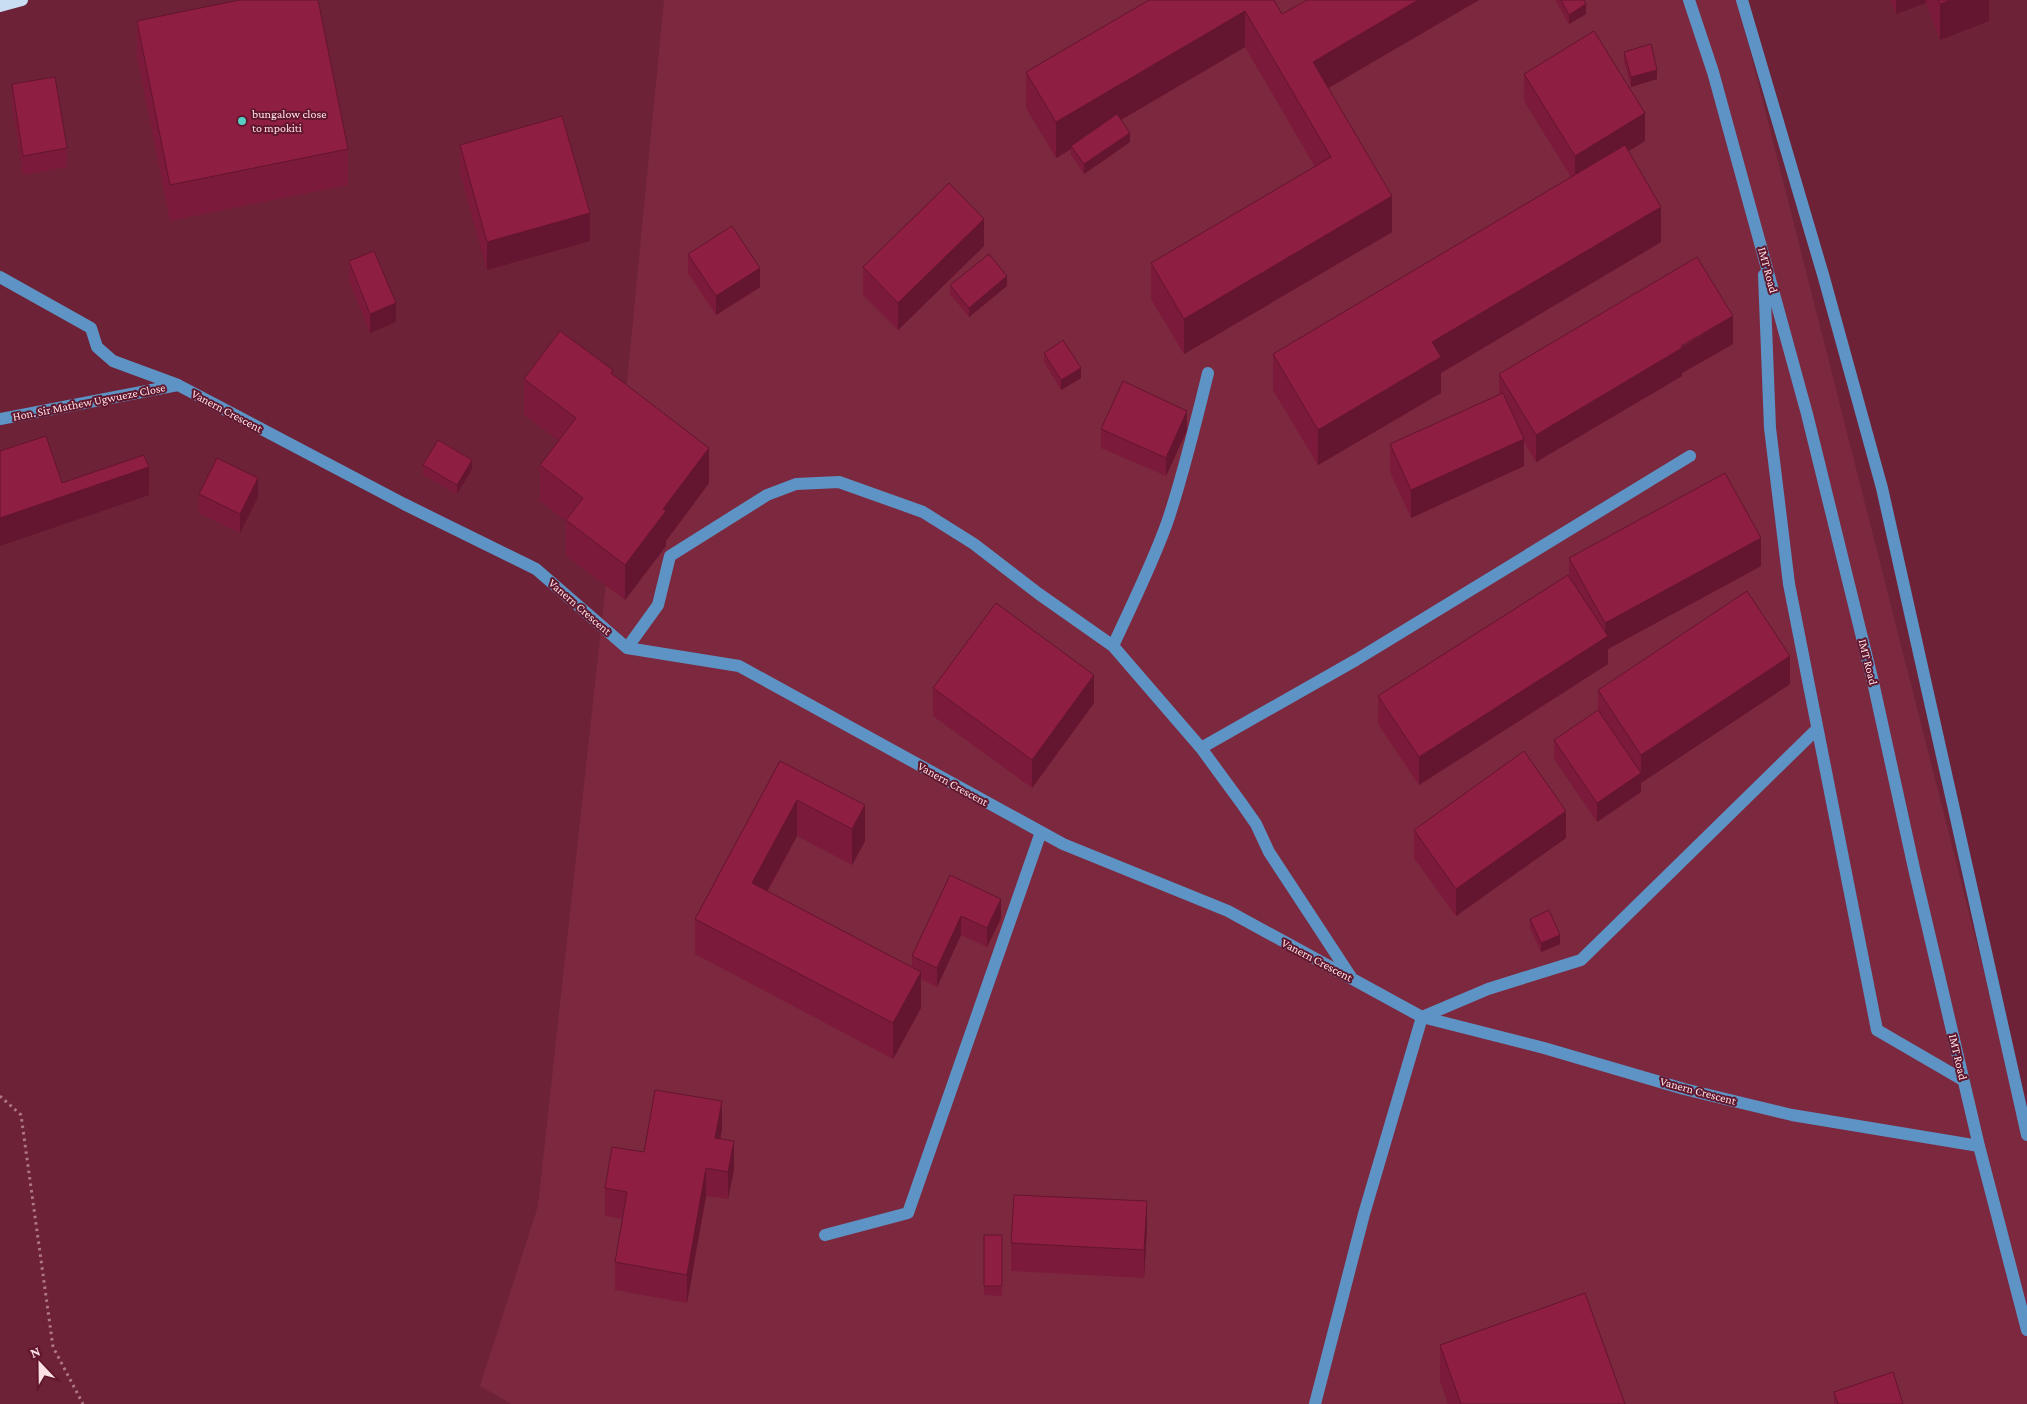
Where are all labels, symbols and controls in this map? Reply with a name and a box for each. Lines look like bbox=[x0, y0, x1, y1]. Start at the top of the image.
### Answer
place label: bungalow close to mpokiti bbox=[252, 107, 326, 135]
marker: bungalow close to mpokiti bbox=[236, 115, 248, 127]
street label: IMT Road bbox=[1755, 246, 1781, 295]
street label: Hon. Sir Mathew Ugwueze Close bbox=[11, 380, 167, 424]
street label: Vanern Crescent bbox=[189, 386, 266, 436]
street label: Vanern Crescent bbox=[546, 576, 615, 639]
street label: IMT Road bbox=[1856, 638, 1881, 687]
street label: Vanern Crescent bbox=[915, 759, 991, 810]
street label: Vanern Crescent bbox=[1279, 935, 1356, 985]
street label: IMT Road bbox=[1946, 1033, 1970, 1082]
street label: Vanern Crescent bbox=[1658, 1074, 1739, 1108]
north arrow bbox=[15, 1339, 65, 1389]
text: N bbox=[28, 1343, 43, 1361]

